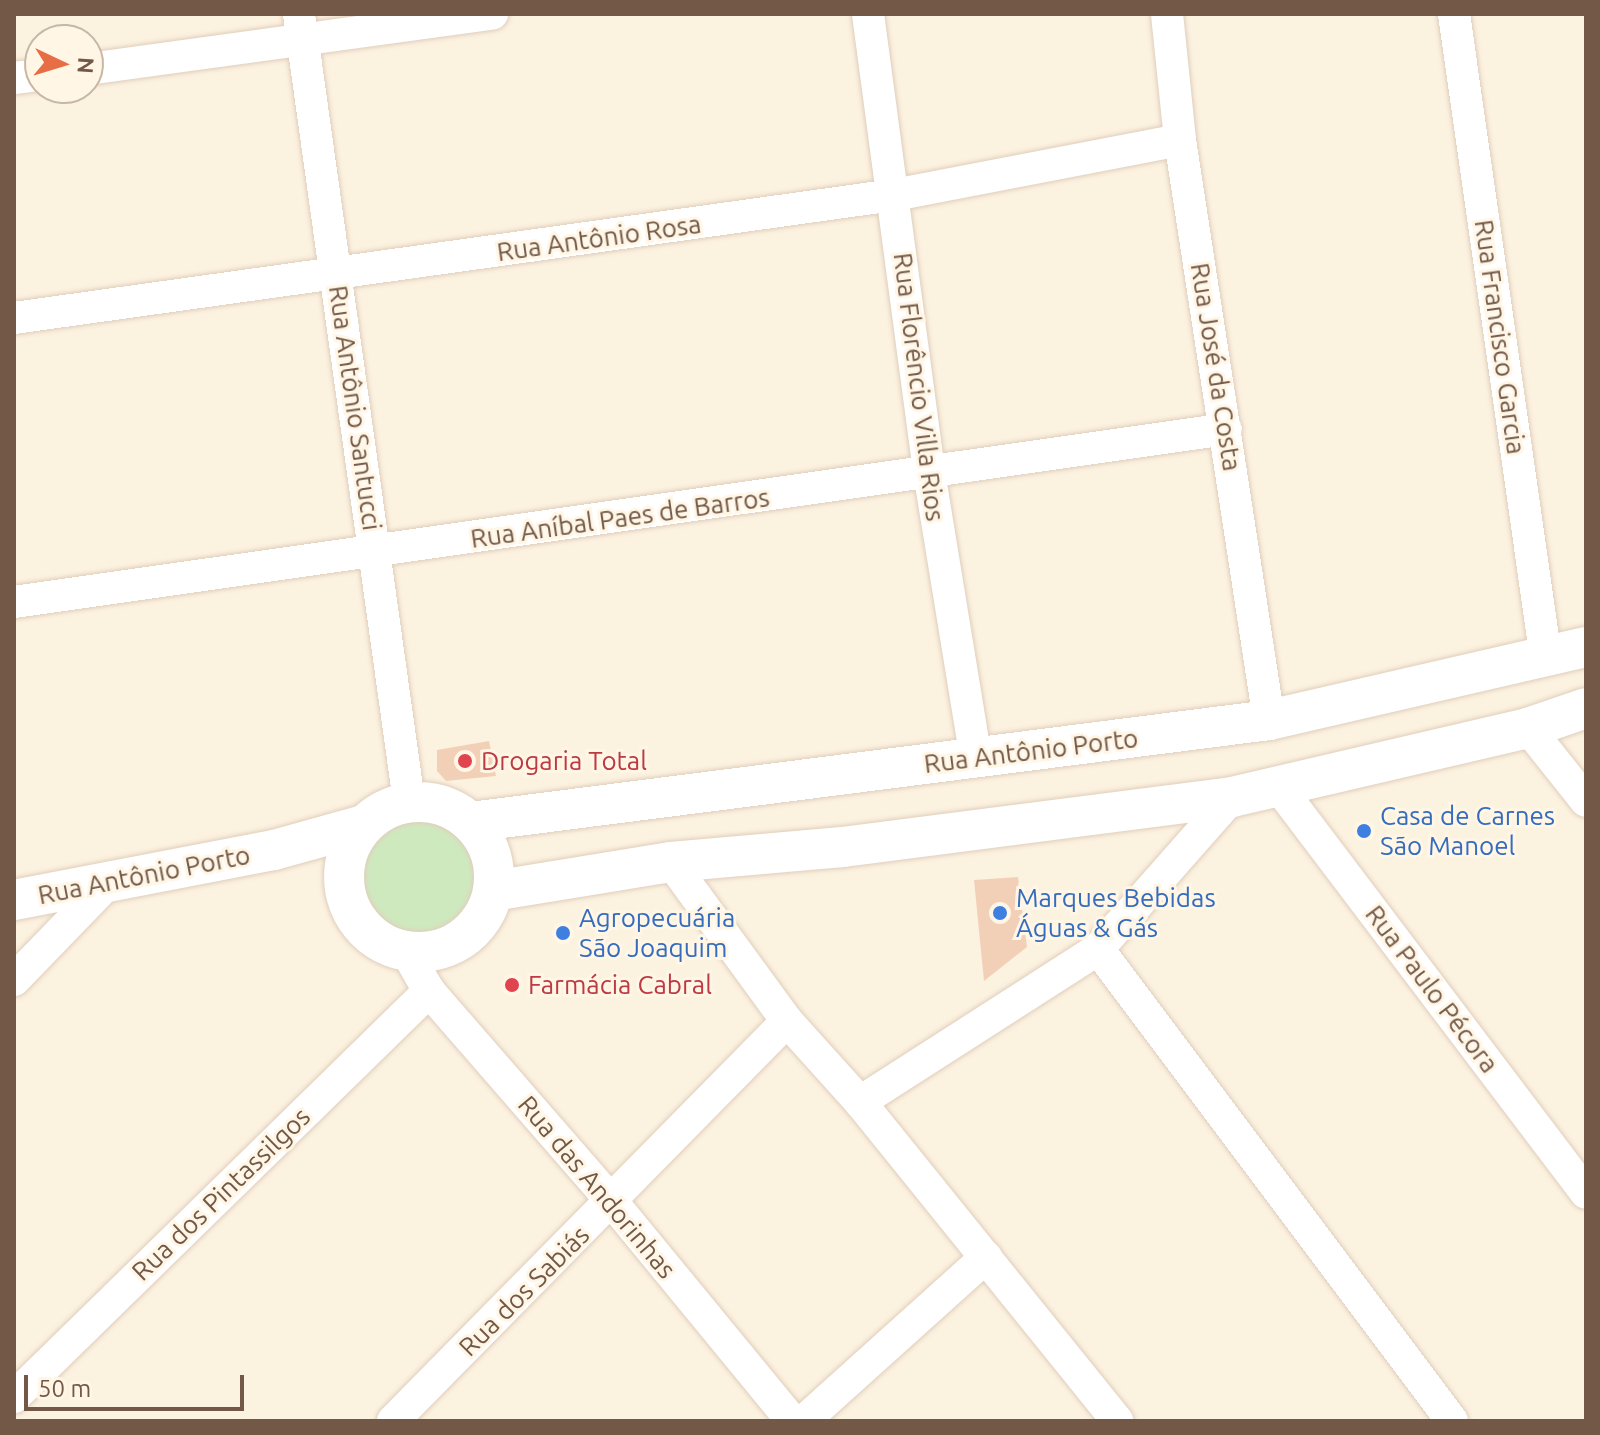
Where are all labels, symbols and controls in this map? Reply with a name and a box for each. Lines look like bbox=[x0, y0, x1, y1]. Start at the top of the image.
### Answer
north arrow bbox=[24, 24, 104, 104]
text: N bbox=[73, 56, 99, 75]
street label: Rua Antônio Rosa bbox=[495, 208, 703, 268]
street label: Rua Francisco Garcia bbox=[1468, 218, 1532, 456]
street label: Rua Florêncio Villa Rios bbox=[887, 251, 951, 523]
street label: Rua José da Costa bbox=[1184, 261, 1248, 473]
street label: Rua Antônio Santucci bbox=[322, 283, 388, 533]
street label: Rua Aníbal Paes de Barros bbox=[468, 482, 772, 554]
street label: Rua Antônio Porto bbox=[922, 722, 1140, 780]
place label: Drogaria Total bbox=[481, 745, 647, 777]
marker: Drogaria Total bbox=[456, 752, 474, 770]
place label: Casa de Carnes São Manoel bbox=[1380, 800, 1555, 862]
marker: Casa de Carnes São Manoel bbox=[1355, 822, 1373, 840]
street label: Rua Antônio Porto bbox=[35, 839, 253, 911]
place label: Marques Bebidas Águas & Gás bbox=[1016, 882, 1216, 944]
street label: Rua Paulo Pécora bbox=[1359, 899, 1505, 1079]
place label: Agropecuária São Joaquim bbox=[579, 902, 735, 964]
marker: Marques Bebidas Águas & Gás bbox=[991, 904, 1009, 922]
marker: Agropecuária São Joaquim bbox=[554, 924, 572, 942]
place label: Farmácia Cabral bbox=[528, 969, 712, 1001]
marker: Farmácia Cabral bbox=[503, 976, 521, 994]
street label: Rua das Andorinhas bbox=[511, 1089, 683, 1285]
street label: Rua dos Pintassilgos bbox=[125, 1101, 317, 1287]
street label: Rua dos Sabiás bbox=[452, 1219, 596, 1363]
scale bar bbox=[28, 1359, 248, 1409]
text: 50 m bbox=[38, 1375, 91, 1402]

